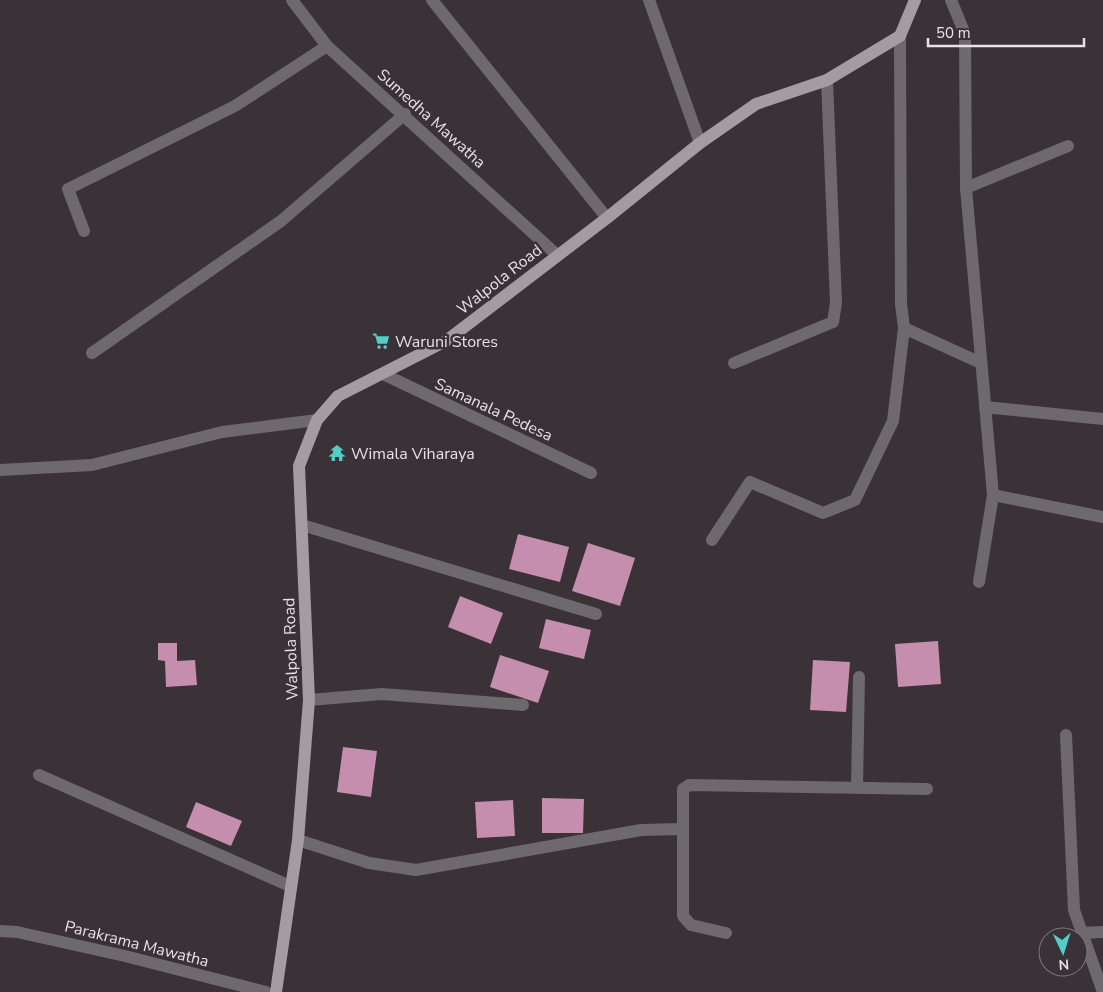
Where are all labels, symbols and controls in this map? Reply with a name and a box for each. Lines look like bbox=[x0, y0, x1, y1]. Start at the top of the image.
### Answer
scale bar bbox=[928, 15, 1084, 47]
text: 50 m bbox=[936, 23, 971, 43]
street label: Sumedha Mawatha bbox=[372, 64, 490, 173]
street label: Walpola Road bbox=[452, 240, 547, 320]
supermarket icon: Waruni Stores bbox=[371, 331, 391, 351]
place label: Waruni Stores bbox=[395, 331, 498, 353]
street label: Samanala Pedesa bbox=[431, 373, 556, 447]
temple icon: Wimala Viharaya bbox=[327, 443, 347, 463]
place label: Wimala Viharaya bbox=[351, 443, 475, 465]
street label: Walpola Road bbox=[278, 597, 304, 701]
street label: Parakrama Mawatha bbox=[62, 915, 211, 973]
north arrow bbox=[1038, 927, 1088, 977]
text: N bbox=[1058, 955, 1070, 974]

